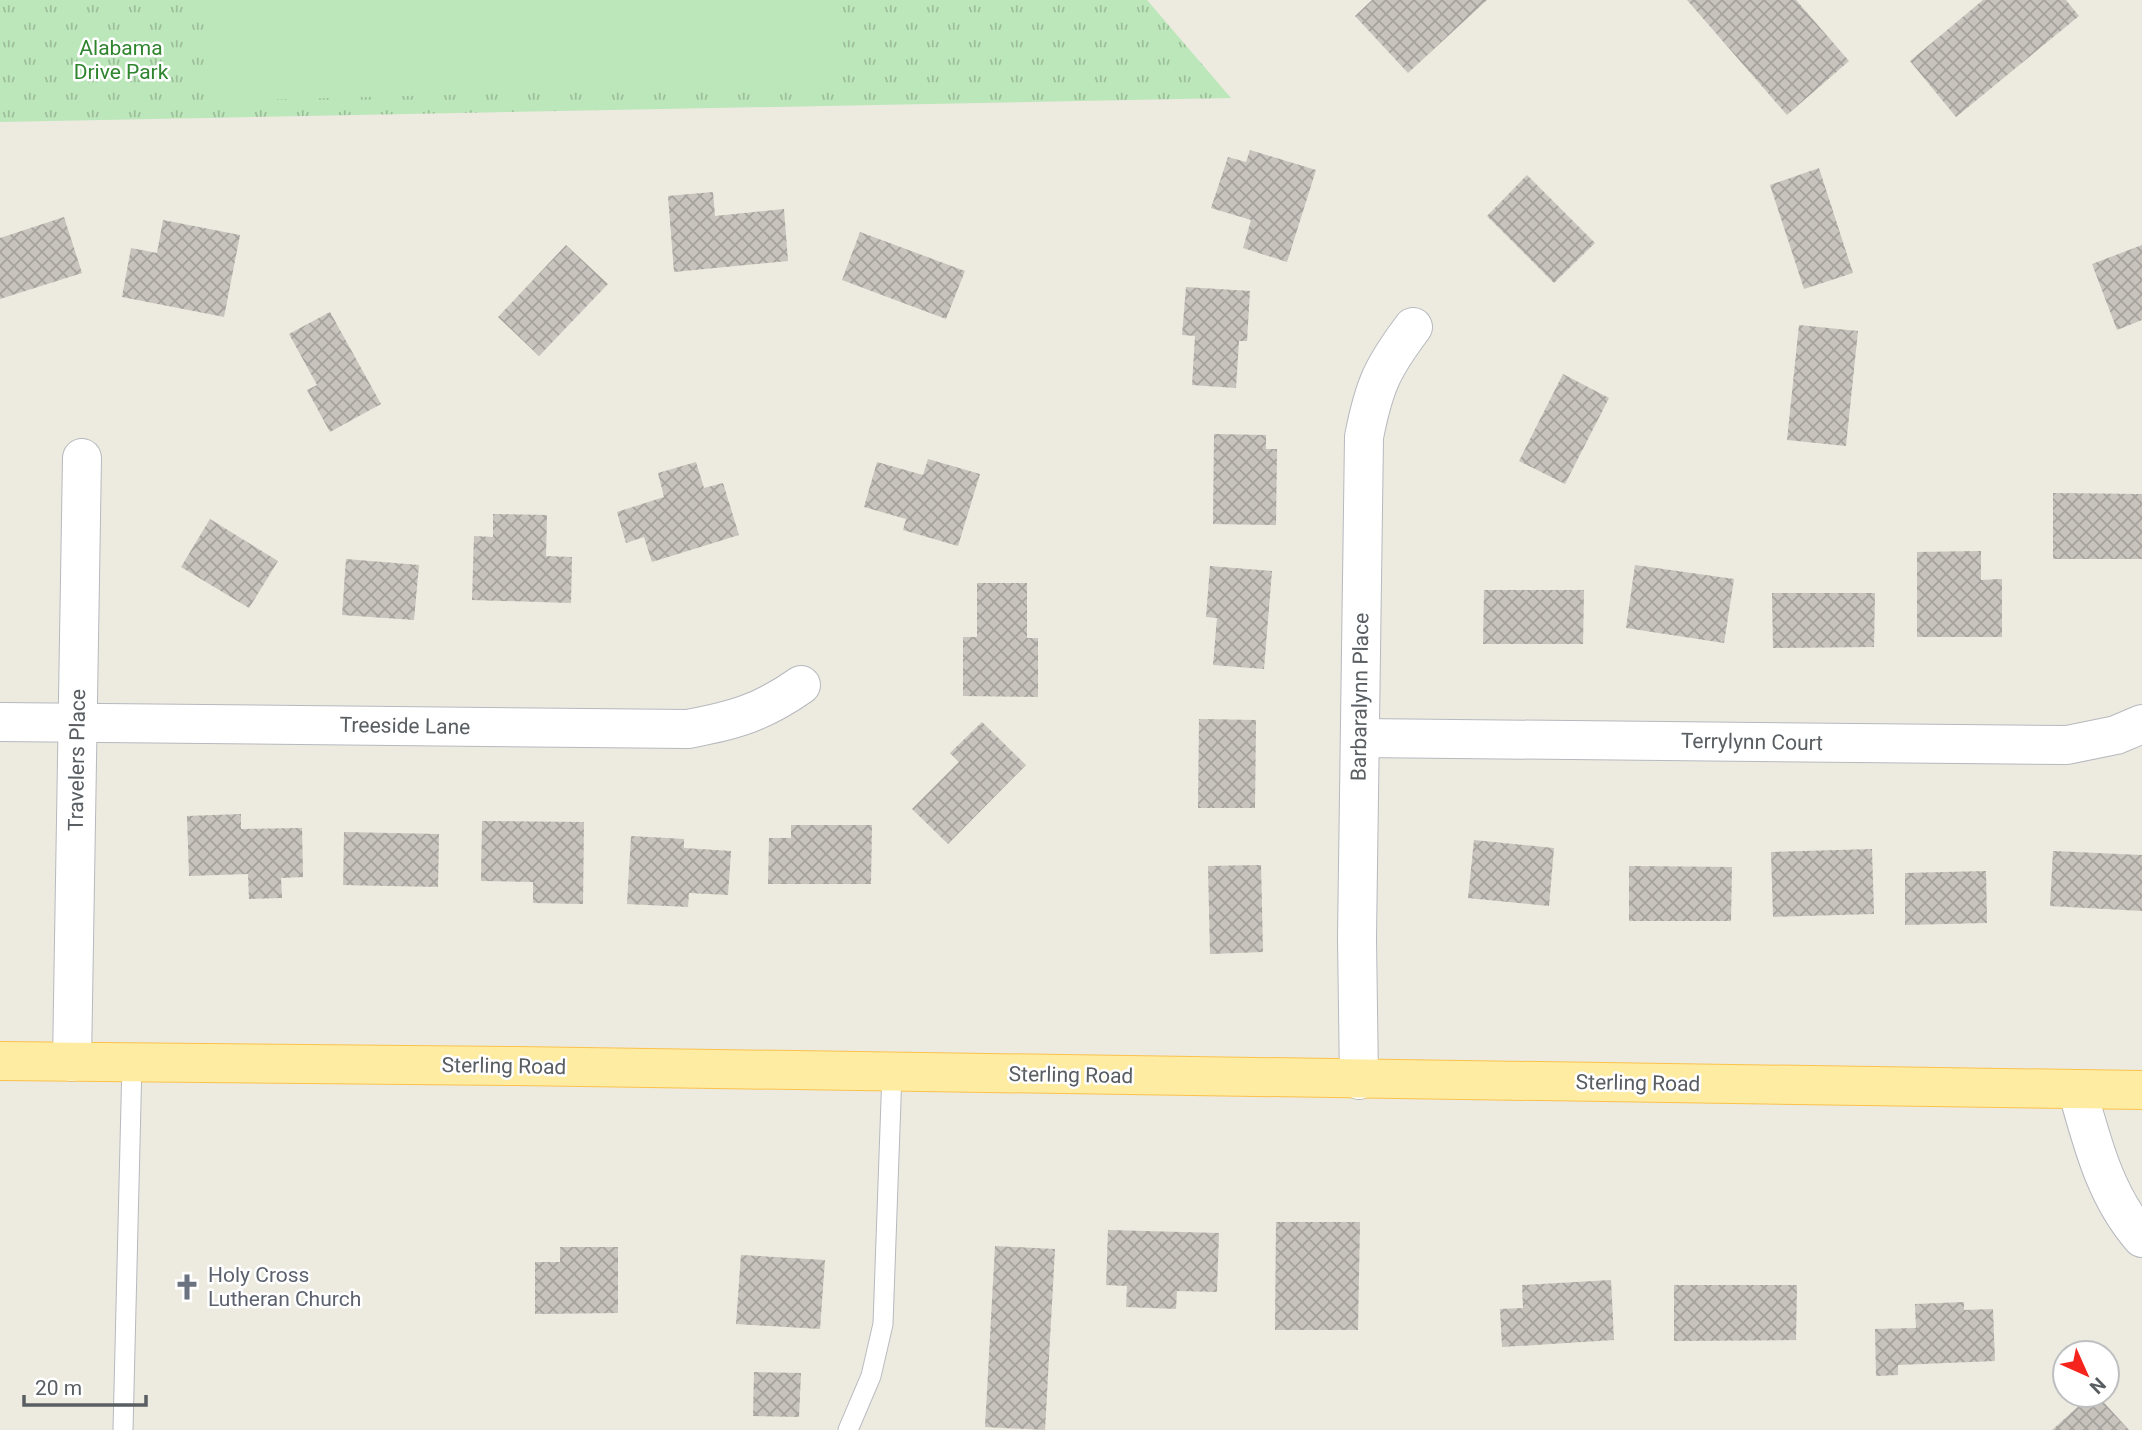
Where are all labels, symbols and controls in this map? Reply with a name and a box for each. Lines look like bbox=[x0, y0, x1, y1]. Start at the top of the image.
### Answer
park label: Alabama Drive Park bbox=[74, 36, 169, 84]
street label: Barbaralynn Place bbox=[1347, 613, 1373, 781]
street label: Travelers Place bbox=[64, 689, 90, 831]
street label: Treeside Lane bbox=[340, 713, 470, 739]
street label: Terrylynn Court bbox=[1681, 729, 1823, 755]
street label: Sterling Road bbox=[442, 1053, 566, 1079]
street label: Sterling Road bbox=[1009, 1062, 1133, 1088]
street label: Sterling Road bbox=[1576, 1070, 1700, 1096]
place label: Holy Cross Lutheran Church bbox=[208, 1263, 361, 1311]
church icon: Holy Cross Lutheran Church bbox=[172, 1272, 202, 1302]
north arrow bbox=[2051, 1339, 2121, 1409]
scale bar bbox=[24, 1364, 147, 1408]
text: N bbox=[2085, 1373, 2111, 1399]
text: 20 m bbox=[35, 1376, 82, 1400]

